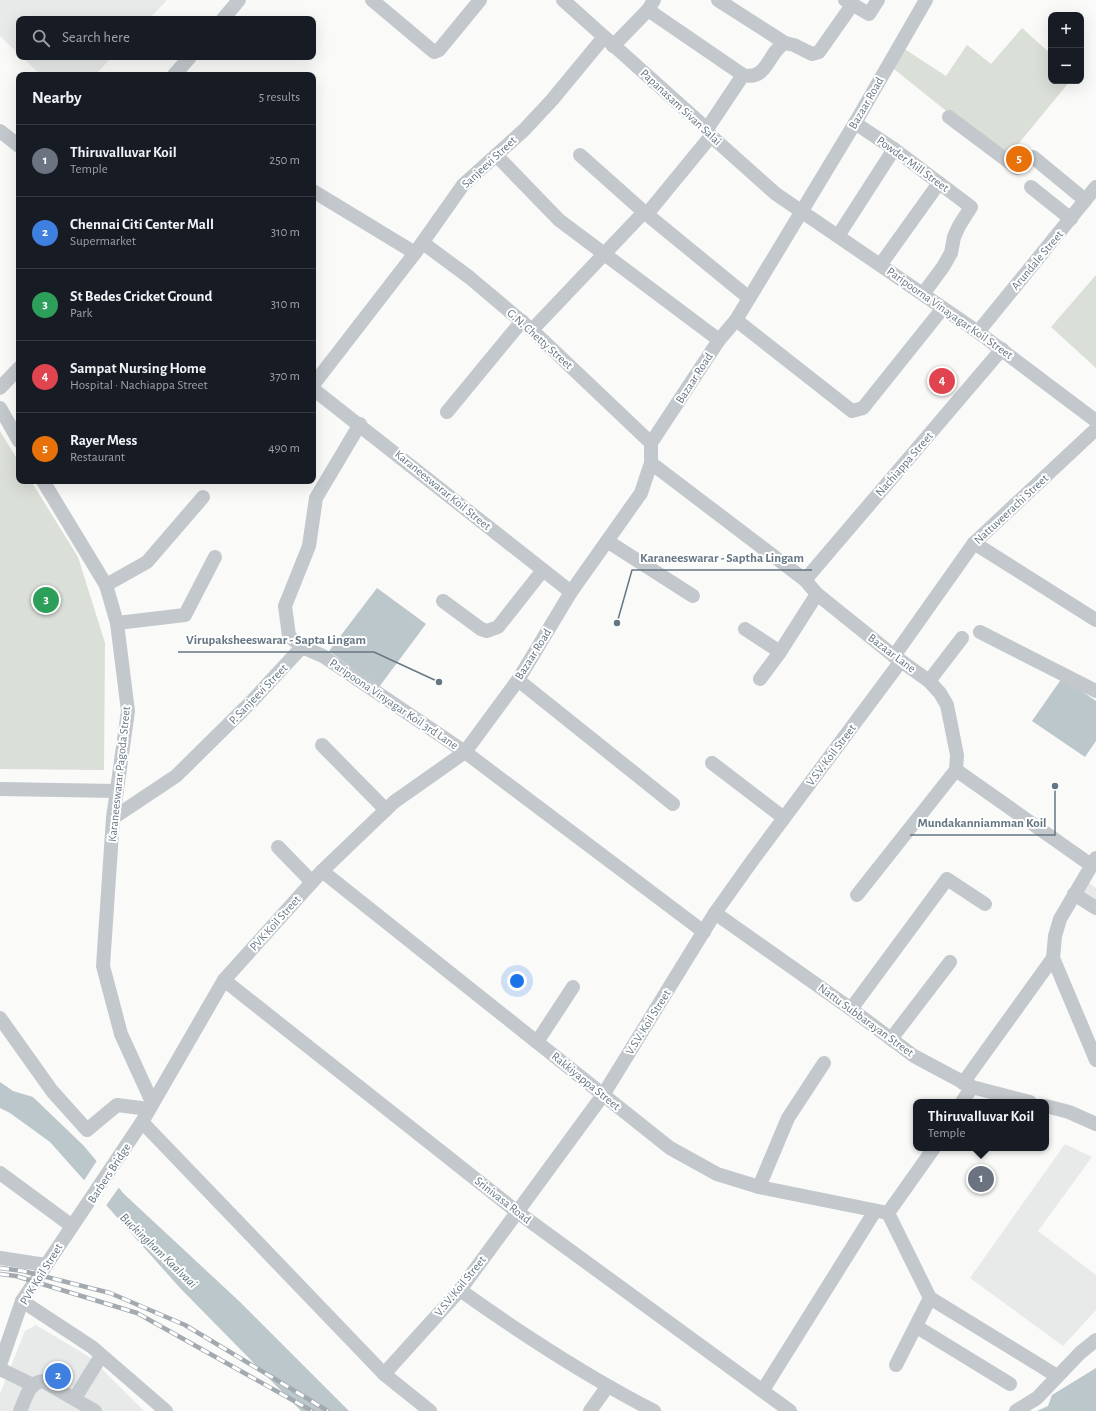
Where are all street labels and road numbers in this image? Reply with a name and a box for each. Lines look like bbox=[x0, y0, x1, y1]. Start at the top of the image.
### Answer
street label: Papanasam Sivan Salai bbox=[638, 67, 724, 147]
street label: Bazaar Road bbox=[846, 75, 886, 131]
street label: Sanjeevi Street bbox=[459, 134, 519, 191]
street label: Powder Mill Street bbox=[875, 134, 951, 194]
street label: Arundale Street bbox=[1009, 228, 1065, 292]
street label: Paripoorna Vinayagar Koil Street bbox=[884, 265, 1015, 362]
street label: G.N. Chetty Street bbox=[504, 307, 575, 372]
street label: Bazaar Road bbox=[673, 351, 715, 405]
street label: Nachiappa Street bbox=[873, 429, 935, 498]
street label: Karaneeswarar Koil Street bbox=[393, 448, 493, 532]
street label: Nattuveerachi Street bbox=[972, 472, 1050, 546]
street label: Bazaar Road bbox=[513, 626, 553, 682]
street label: Bazaar Lane bbox=[866, 631, 918, 675]
street label: Paripoona Vinyagar Koil 3rd Lane bbox=[327, 657, 460, 752]
street label: P. Sanjeevi Street bbox=[227, 662, 290, 727]
street label: Karaneeswarar Pagoda Street bbox=[106, 705, 132, 842]
street label: V.S.V. Koil Street bbox=[804, 722, 858, 788]
street label: PVK Koil Street bbox=[247, 893, 303, 953]
street label: Nattu Subbarayan Street bbox=[815, 981, 916, 1059]
street label: V.S.V. Koil Street bbox=[623, 987, 673, 1056]
street label: Rakkiyappa Street bbox=[549, 1050, 623, 1113]
street label: Barbers Bridge bbox=[85, 1141, 133, 1205]
street label: Srinivasa Road bbox=[473, 1174, 533, 1226]
street label: PVK Koil Street bbox=[17, 1241, 65, 1307]
street label: V.S.V. Koil Street bbox=[432, 1253, 488, 1318]

